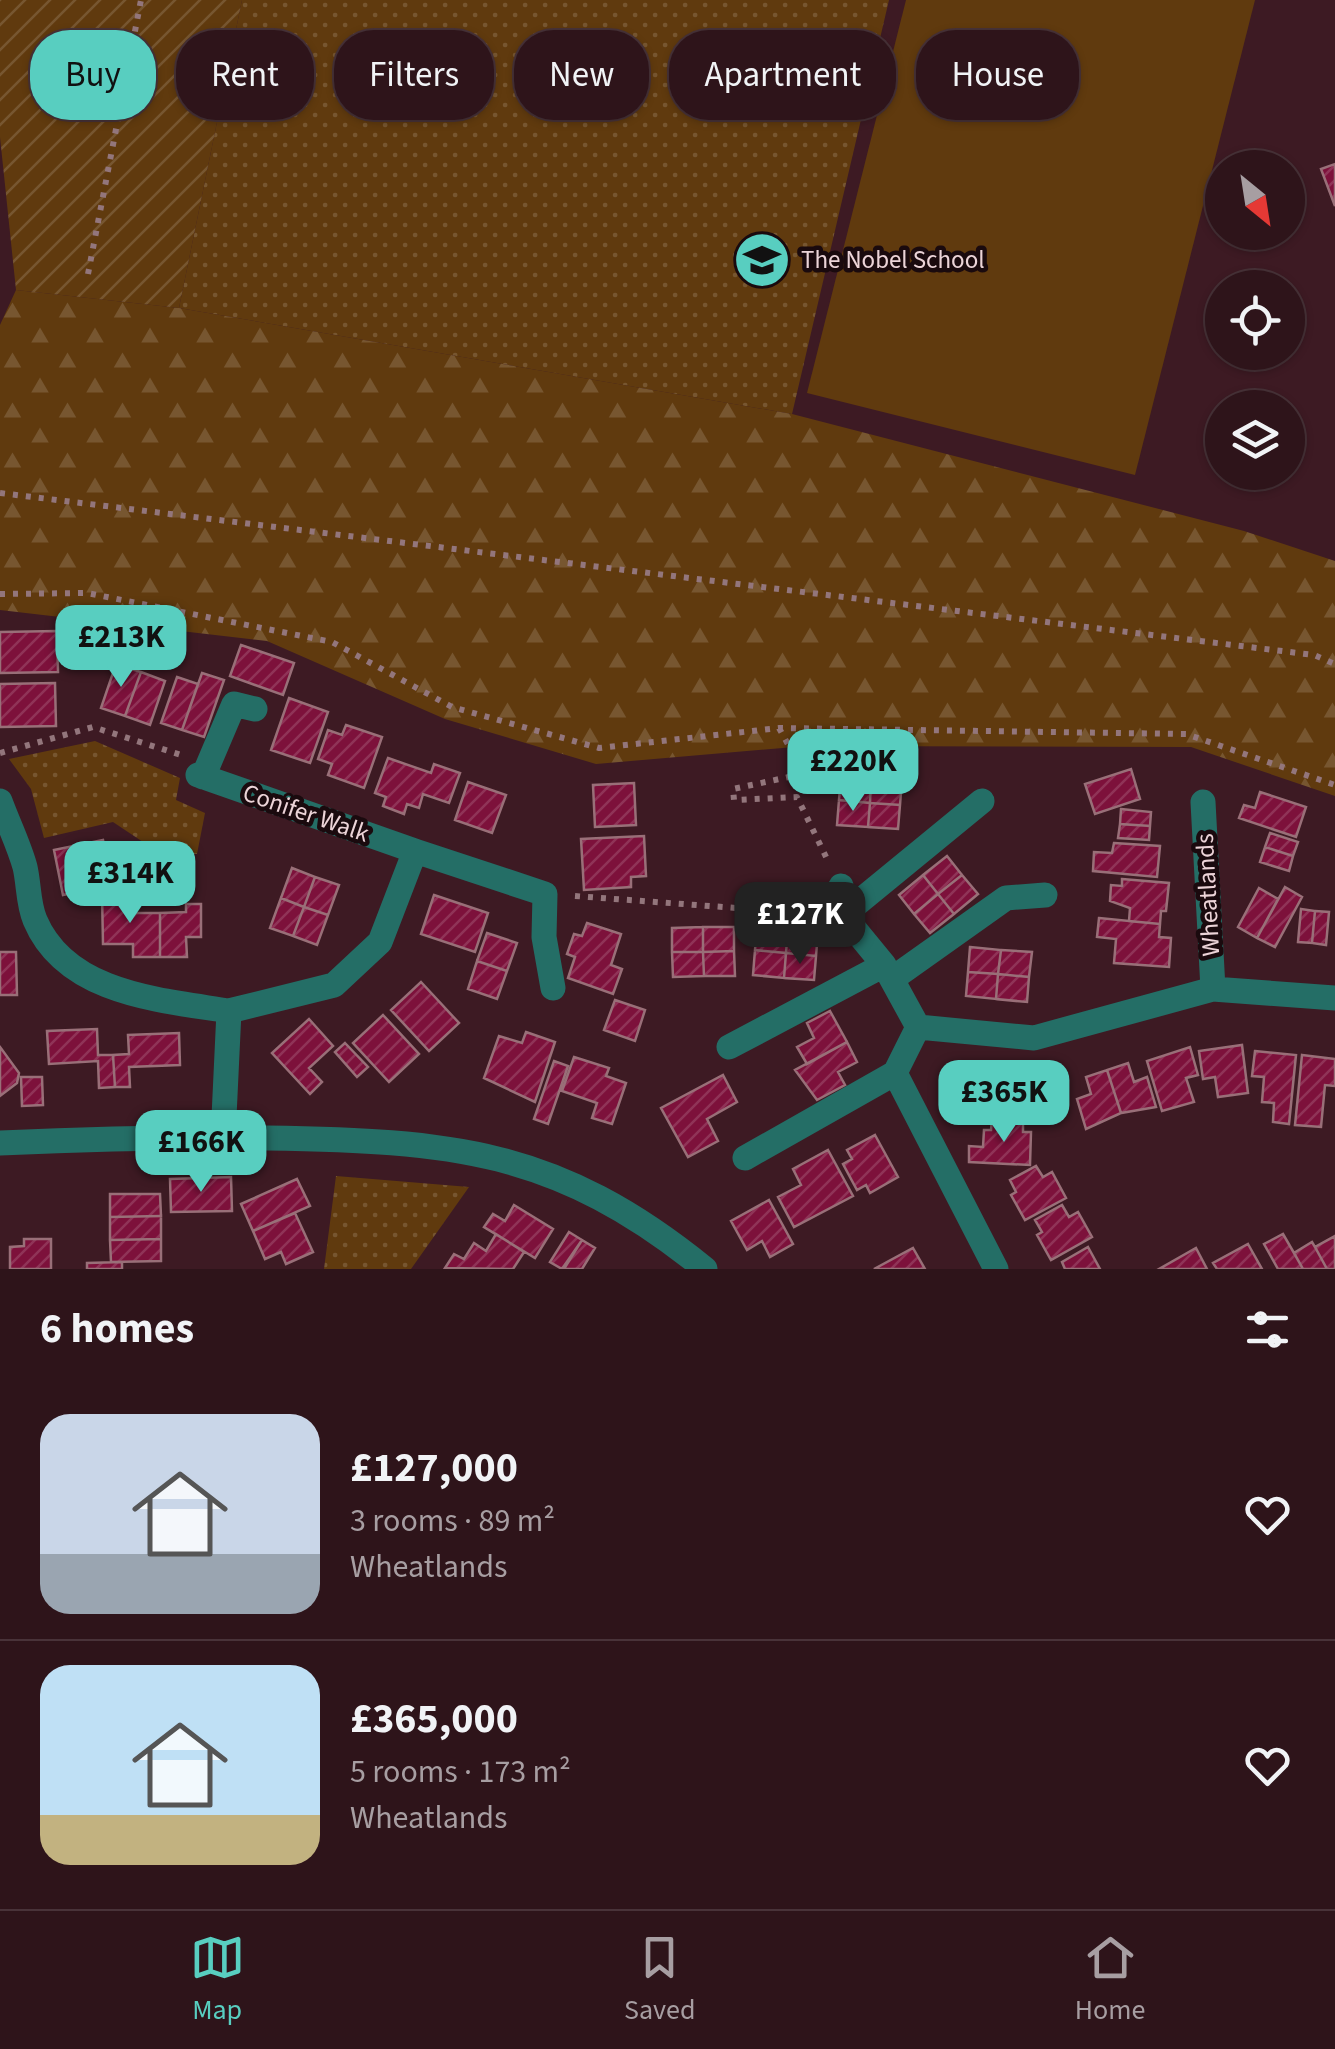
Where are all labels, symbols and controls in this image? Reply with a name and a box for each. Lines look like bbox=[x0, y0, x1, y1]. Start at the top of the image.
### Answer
chip: Buy bbox=[30, 30, 156, 120]
chip: Rent bbox=[176, 30, 314, 120]
chip: Filters bbox=[334, 30, 494, 120]
chip: New bbox=[514, 30, 649, 120]
chip: Apartment bbox=[669, 30, 896, 120]
chip: House bbox=[916, 30, 1079, 120]
north arrow bbox=[1205, 150, 1305, 250]
map controls bbox=[1205, 150, 1305, 490]
school or university icon: The Nobel School bbox=[732, 230, 792, 290]
place label: The Nobel School bbox=[801, 242, 985, 278]
button: locate bbox=[1205, 270, 1305, 370]
button: layers bbox=[1205, 390, 1305, 490]
pin: £213K bbox=[51, 605, 191, 690]
text: £213K bbox=[77, 614, 165, 660]
pin: £220K bbox=[783, 729, 923, 814]
text: £220K bbox=[809, 738, 897, 784]
street label: Conifer Walk bbox=[238, 775, 375, 852]
street label: Wheatlands bbox=[1187, 833, 1229, 957]
pin: £314K bbox=[60, 841, 200, 926]
text: £314K bbox=[86, 850, 174, 896]
pin: £127K bbox=[730, 882, 870, 967]
text: £127K bbox=[756, 891, 844, 937]
pin: £365K bbox=[934, 1060, 1074, 1145]
text: £365K bbox=[960, 1069, 1048, 1115]
pin: £166K bbox=[131, 1110, 271, 1195]
text: £166K bbox=[157, 1119, 245, 1165]
text: 6 homes bbox=[40, 1299, 194, 1359]
icon: filters bbox=[1240, 1302, 1295, 1357]
text: £127,000 bbox=[350, 1438, 518, 1498]
icon: home bbox=[120, 1454, 240, 1574]
icon: heart bbox=[1240, 1487, 1295, 1542]
text: 3 rooms · 89 m² bbox=[350, 1498, 555, 1544]
text: Wheatlands bbox=[350, 1544, 507, 1590]
text: £365,000 bbox=[350, 1689, 518, 1749]
icon: home bbox=[120, 1705, 240, 1825]
icon: heart bbox=[1240, 1738, 1295, 1793]
text: 5 rooms · 173 m² bbox=[350, 1749, 571, 1795]
text: Wheatlands bbox=[350, 1795, 507, 1841]
tab: Map bbox=[190, 1930, 245, 2030]
tab: Saved bbox=[624, 1930, 695, 2030]
tab: Home bbox=[1075, 1930, 1145, 2030]

